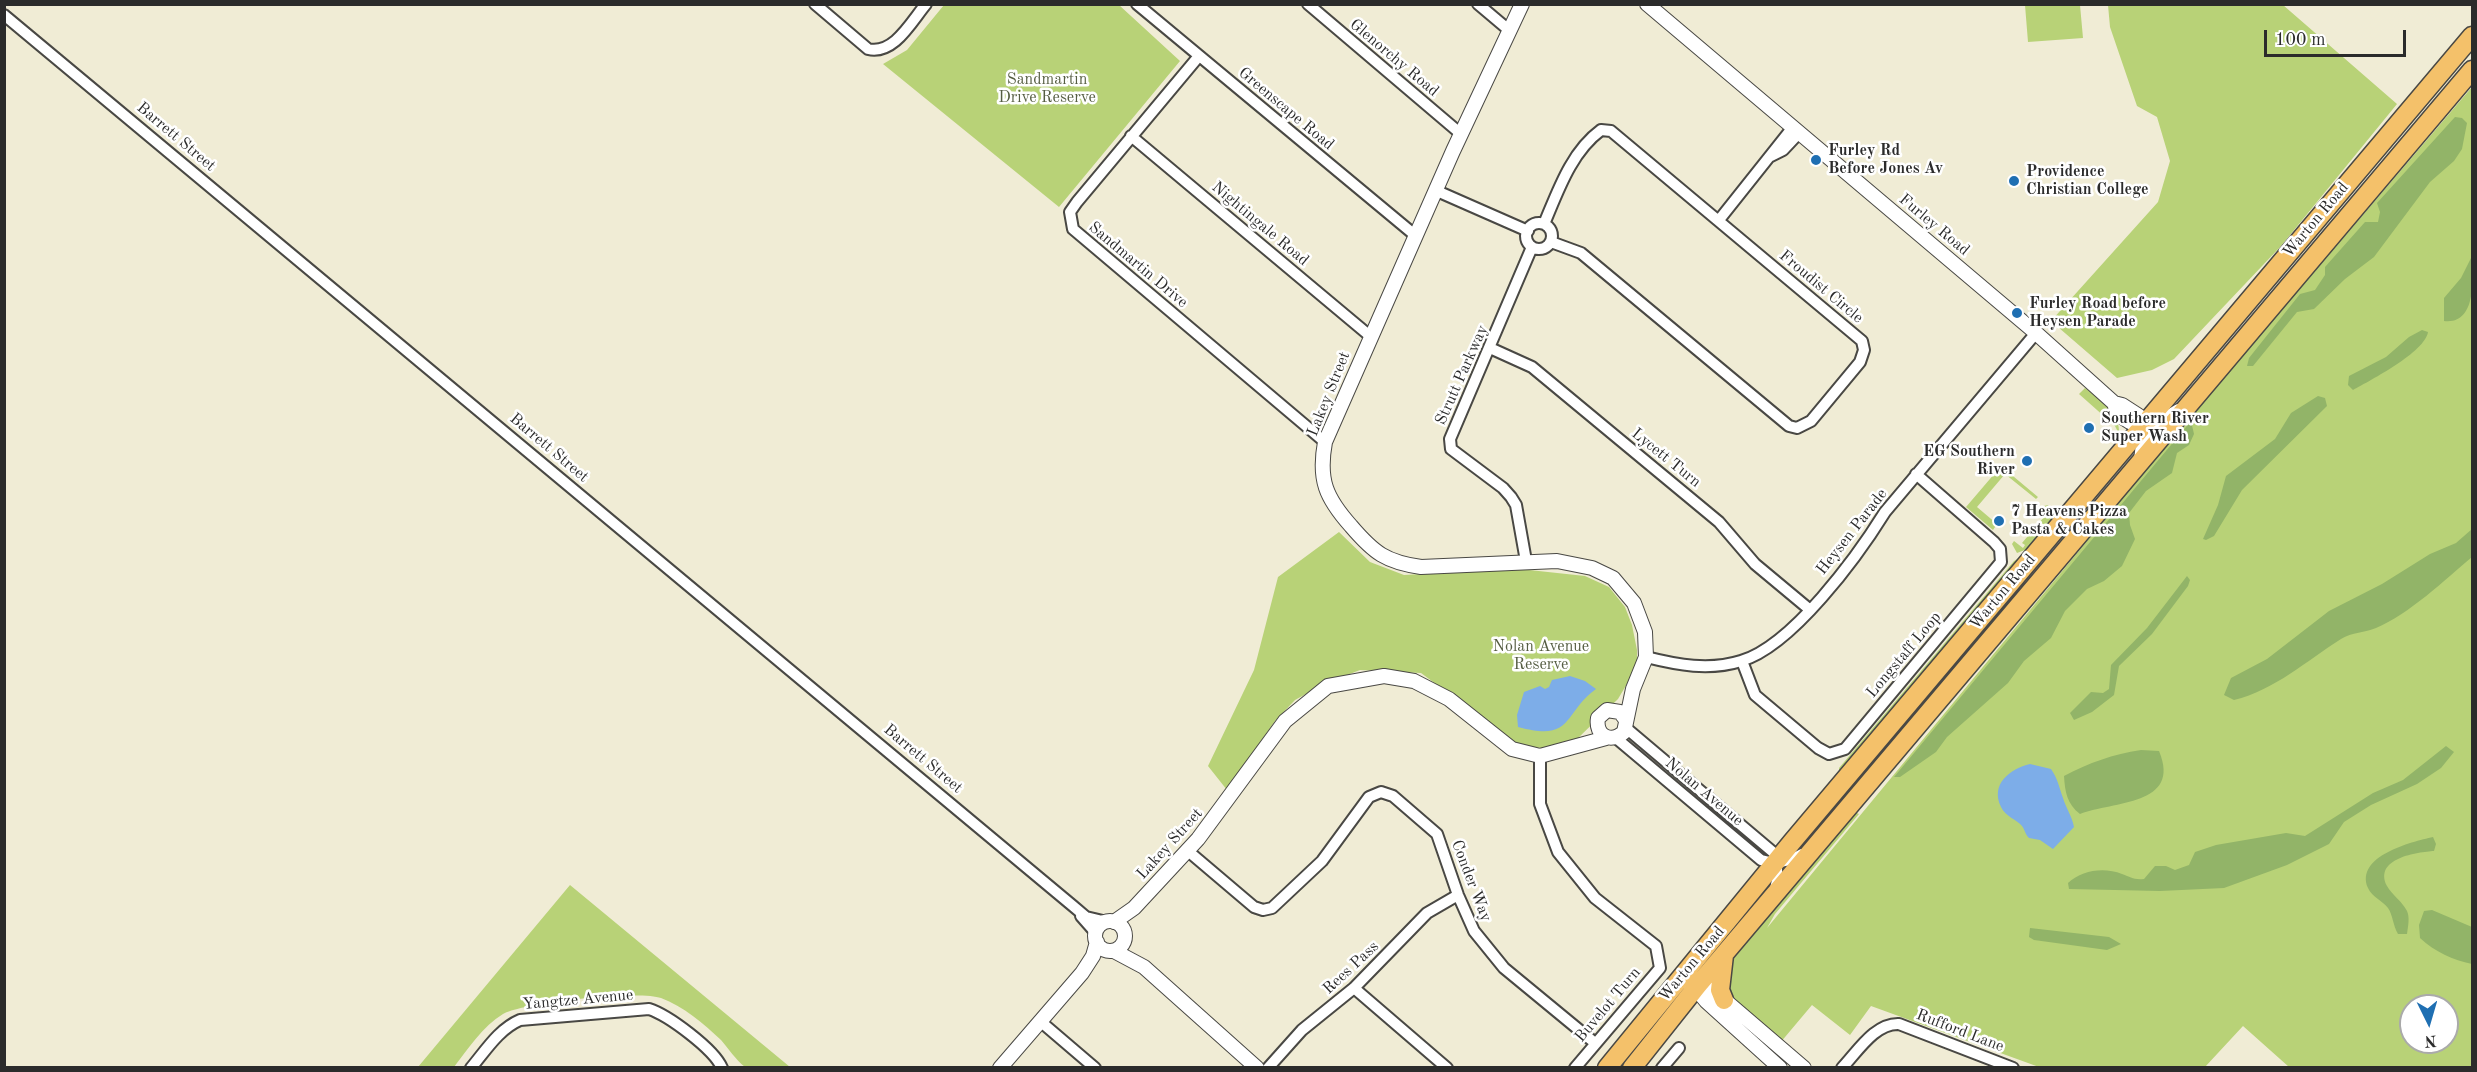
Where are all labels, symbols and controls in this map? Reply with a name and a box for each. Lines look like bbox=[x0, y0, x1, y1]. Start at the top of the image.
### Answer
street label: Glenorchy Road bbox=[1345, 15, 1443, 101]
scale bar bbox=[2267, 18, 2410, 56]
text: 100 m bbox=[2275, 31, 2326, 49]
street label: Greenscape Road bbox=[1234, 63, 1338, 155]
park label: Sandmartin Drive Reserve bbox=[998, 70, 1096, 108]
street label: Barrett Street bbox=[132, 98, 220, 176]
place label: Furley Rd Before Jones Av bbox=[1828, 141, 1943, 179]
marker: Furley Rd Before Jones Av bbox=[1809, 153, 1823, 167]
place label: Providence Christian College bbox=[2026, 162, 2149, 200]
marker: Providence Christian College bbox=[2007, 174, 2021, 188]
street label: Nightingale Road bbox=[1208, 178, 1312, 270]
street label: Warton Road bbox=[2279, 178, 2353, 262]
street label: Furley Road bbox=[1895, 190, 1973, 260]
street label: Sandmartin Drive bbox=[1085, 218, 1191, 312]
street label: Froudist Circle bbox=[1775, 246, 1867, 328]
place label: Furley Road before Heysen Parade bbox=[2029, 294, 2166, 332]
marker: Furley Road before Heysen Parade bbox=[2010, 306, 2024, 320]
street label: Strutt Parkway bbox=[1431, 322, 1493, 428]
street label: Lakey Street bbox=[1303, 349, 1355, 439]
street label: Barrett Street bbox=[505, 409, 593, 487]
place label: Southern River Super Wash bbox=[2101, 409, 2209, 447]
marker: Southern River Super Wash bbox=[2082, 421, 2096, 435]
street label: Lycett Turn bbox=[1627, 424, 1705, 492]
place label: EG Southern River bbox=[1923, 442, 2015, 480]
marker: EG Southern River bbox=[2020, 454, 2034, 468]
street label: Heysen Parade bbox=[1812, 485, 1892, 579]
place label: 7 Heavens Pizza Pasta & Cakes bbox=[2011, 502, 2127, 540]
marker: 7 Heavens Pizza Pasta & Cakes bbox=[1992, 514, 2006, 528]
street label: Warton Road bbox=[1966, 550, 2040, 634]
street label: Longstaff Loop bbox=[1862, 608, 1946, 702]
park label: Nolan Avenue Reserve bbox=[1493, 637, 1589, 675]
street label: Barrett Street bbox=[879, 720, 967, 798]
street label: Nolan Avenue bbox=[1661, 754, 1747, 830]
street label: Lakey Street bbox=[1133, 804, 1207, 884]
street label: Conder Way bbox=[1447, 837, 1495, 925]
street label: Warton Road bbox=[1655, 922, 1729, 1006]
street label: Rees Pass bbox=[1319, 937, 1383, 999]
street label: Buvelot Turn bbox=[1571, 964, 1645, 1046]
street label: Yangtze Avenue bbox=[522, 986, 634, 1014]
north arrow bbox=[2399, 994, 2459, 1054]
street label: Rufford Lane bbox=[1913, 1005, 2007, 1057]
text: N bbox=[2424, 1031, 2437, 1048]

